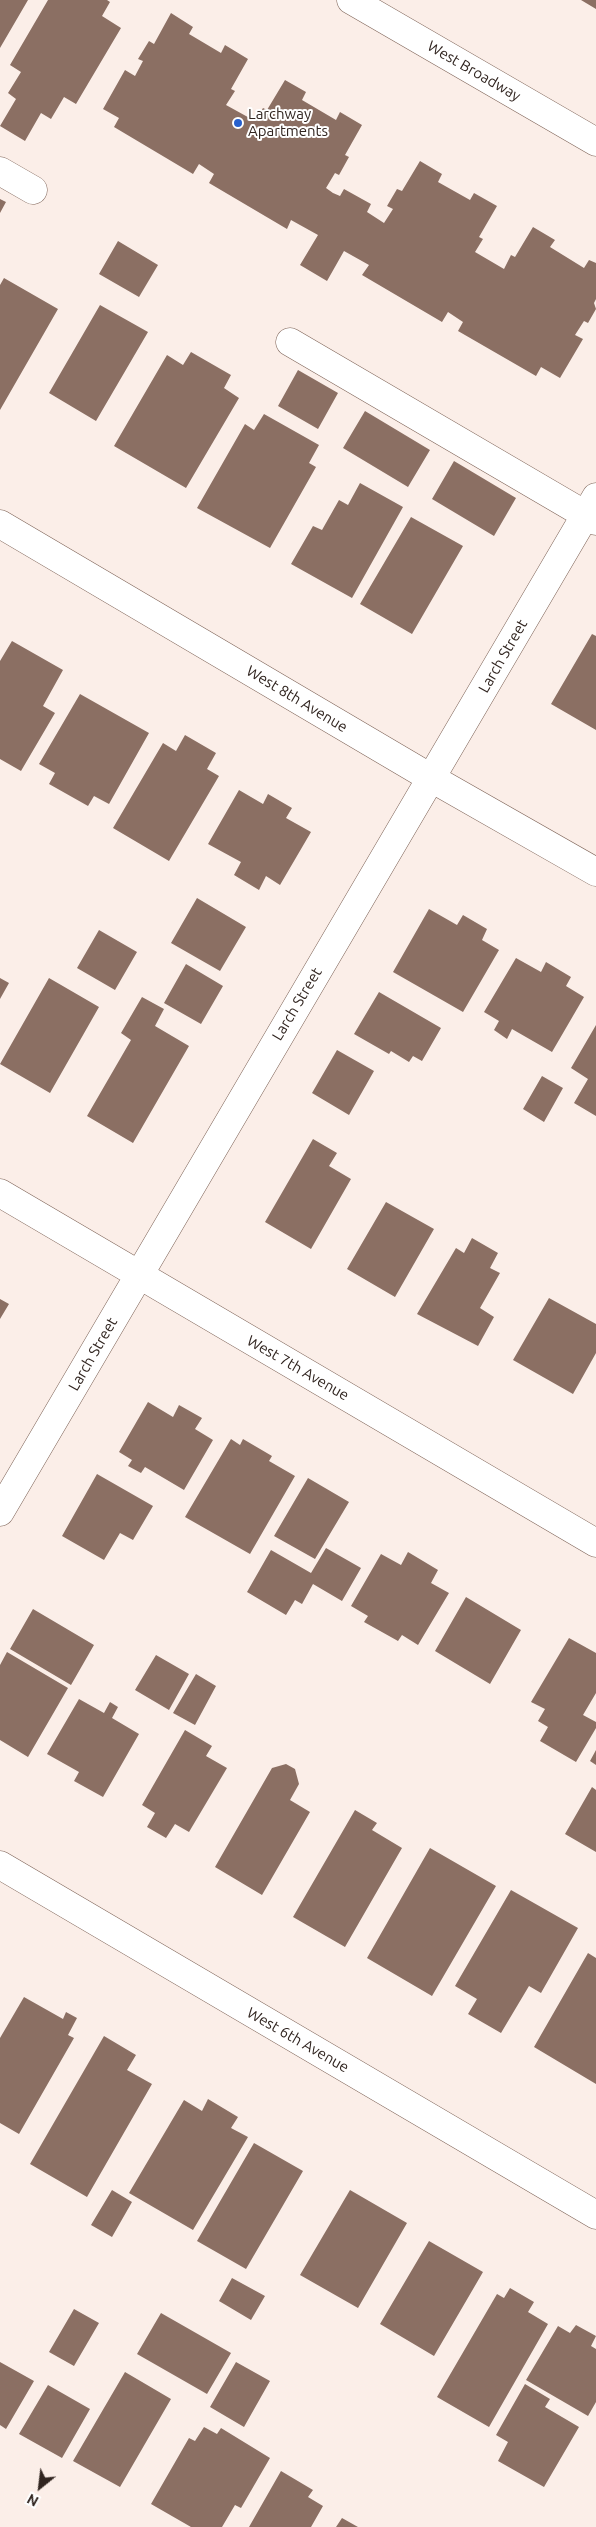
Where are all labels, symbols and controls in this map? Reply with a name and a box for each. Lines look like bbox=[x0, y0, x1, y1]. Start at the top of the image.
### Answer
street label: West Broadway bbox=[424, 37, 524, 105]
place label: Larchway Apartments bbox=[248, 105, 328, 140]
marker: Larchway Apartments bbox=[232, 117, 244, 129]
street label: Larch Street bbox=[475, 616, 531, 696]
street label: West 8th Avenue bbox=[243, 662, 351, 736]
street label: Larch Street bbox=[268, 964, 326, 1044]
street label: Larch Street bbox=[65, 1314, 121, 1394]
street label: West 7th Avenue bbox=[244, 1332, 352, 1404]
street label: West 6th Avenue bbox=[244, 2004, 352, 2076]
north arrow bbox=[15, 2462, 65, 2512]
text: N bbox=[24, 2491, 41, 2510]

